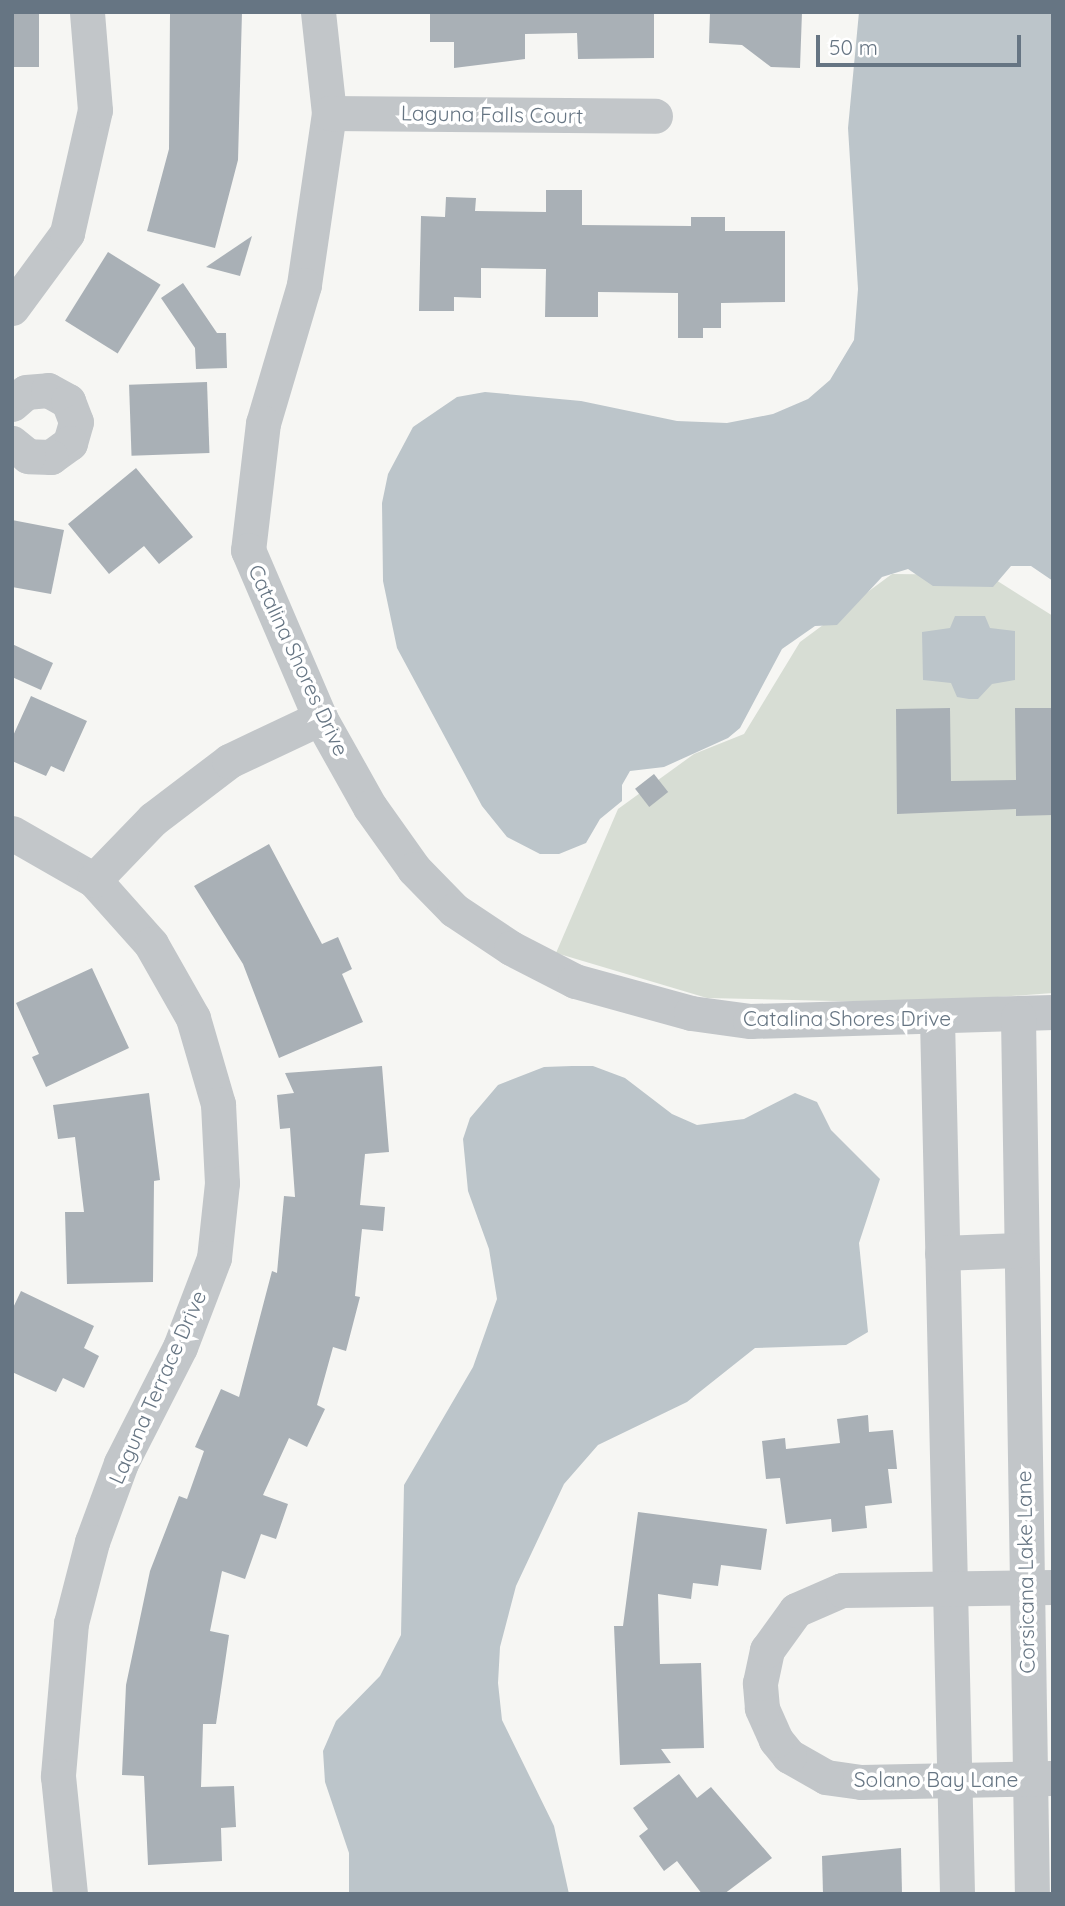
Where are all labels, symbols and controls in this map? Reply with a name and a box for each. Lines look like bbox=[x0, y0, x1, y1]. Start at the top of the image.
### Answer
scale bar bbox=[820, 21, 1025, 65]
text: 50 m bbox=[829, 34, 878, 60]
street label: Laguna Falls Court bbox=[401, 100, 583, 128]
street label: Catalina Shores Drive bbox=[244, 560, 354, 760]
street label: Catalina Shores Drive bbox=[743, 1005, 951, 1031]
street label: Laguna Terrace Drive bbox=[103, 1286, 211, 1488]
street label: Corsicana Lake Lane bbox=[1011, 1470, 1039, 1674]
street label: Solano Bay Lane bbox=[854, 1766, 1018, 1792]

